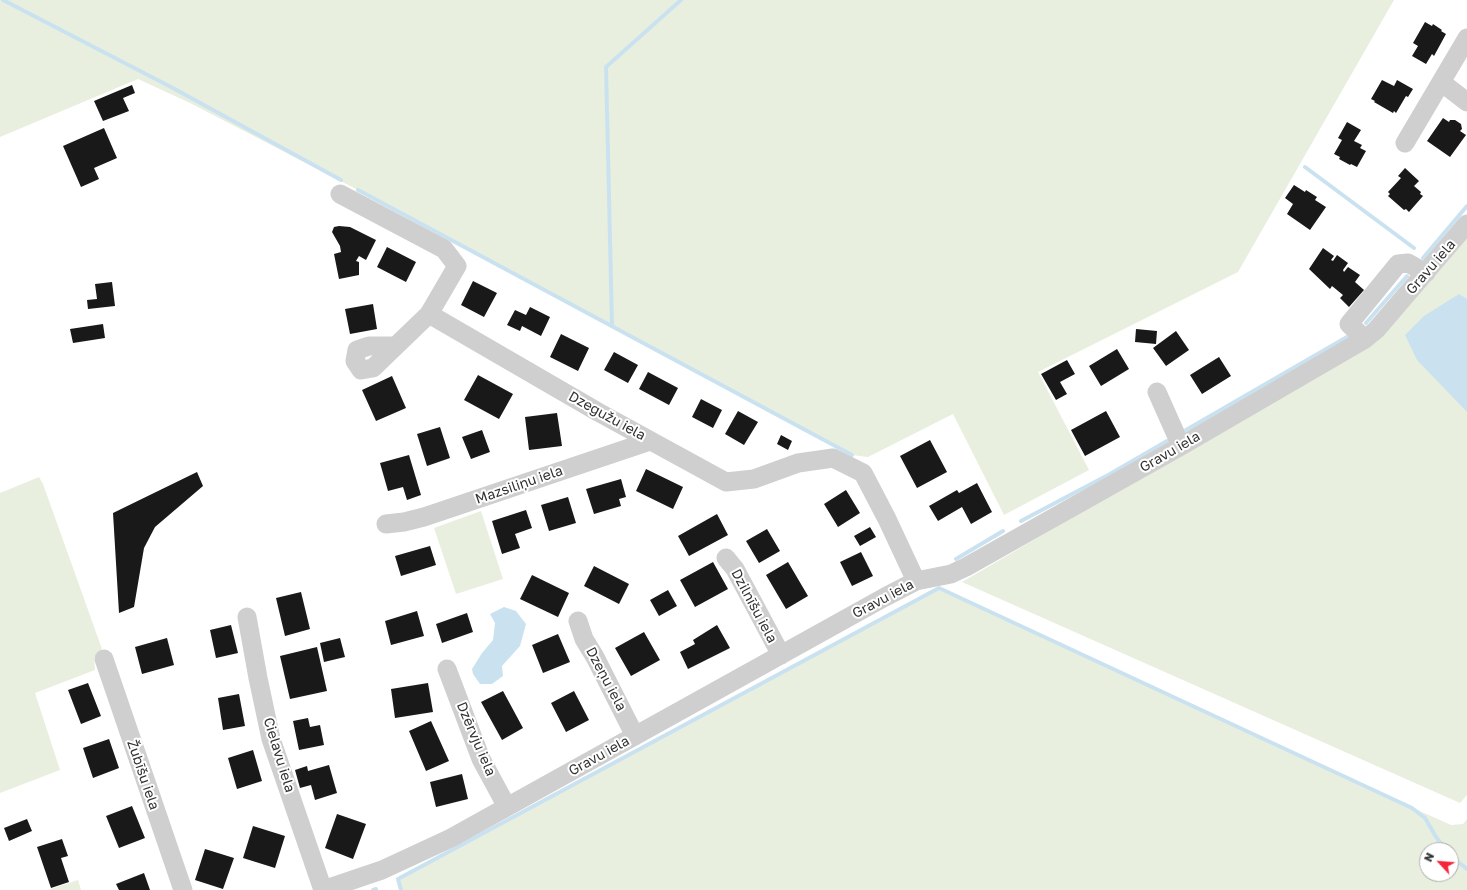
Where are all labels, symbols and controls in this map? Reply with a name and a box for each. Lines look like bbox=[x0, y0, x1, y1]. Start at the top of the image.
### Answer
street label: Gravu iela bbox=[1403, 236, 1459, 298]
street label: Dzegužu iela bbox=[566, 388, 648, 444]
street label: Gravu iela bbox=[1137, 428, 1203, 476]
street label: Mazsiliņu iela bbox=[473, 462, 565, 508]
street label: Dzilnīšu iela bbox=[728, 566, 780, 646]
street label: Gravu iela bbox=[850, 576, 916, 622]
street label: Dzeņu iela bbox=[582, 644, 630, 714]
street label: Dzērvju iela bbox=[453, 700, 499, 778]
street label: Cielavu iela bbox=[260, 715, 298, 795]
street label: Gravu iela bbox=[566, 732, 632, 780]
street label: Žubīšu iela bbox=[123, 738, 163, 812]
north arrow bbox=[1419, 842, 1459, 882]
text: N bbox=[1421, 850, 1436, 864]

